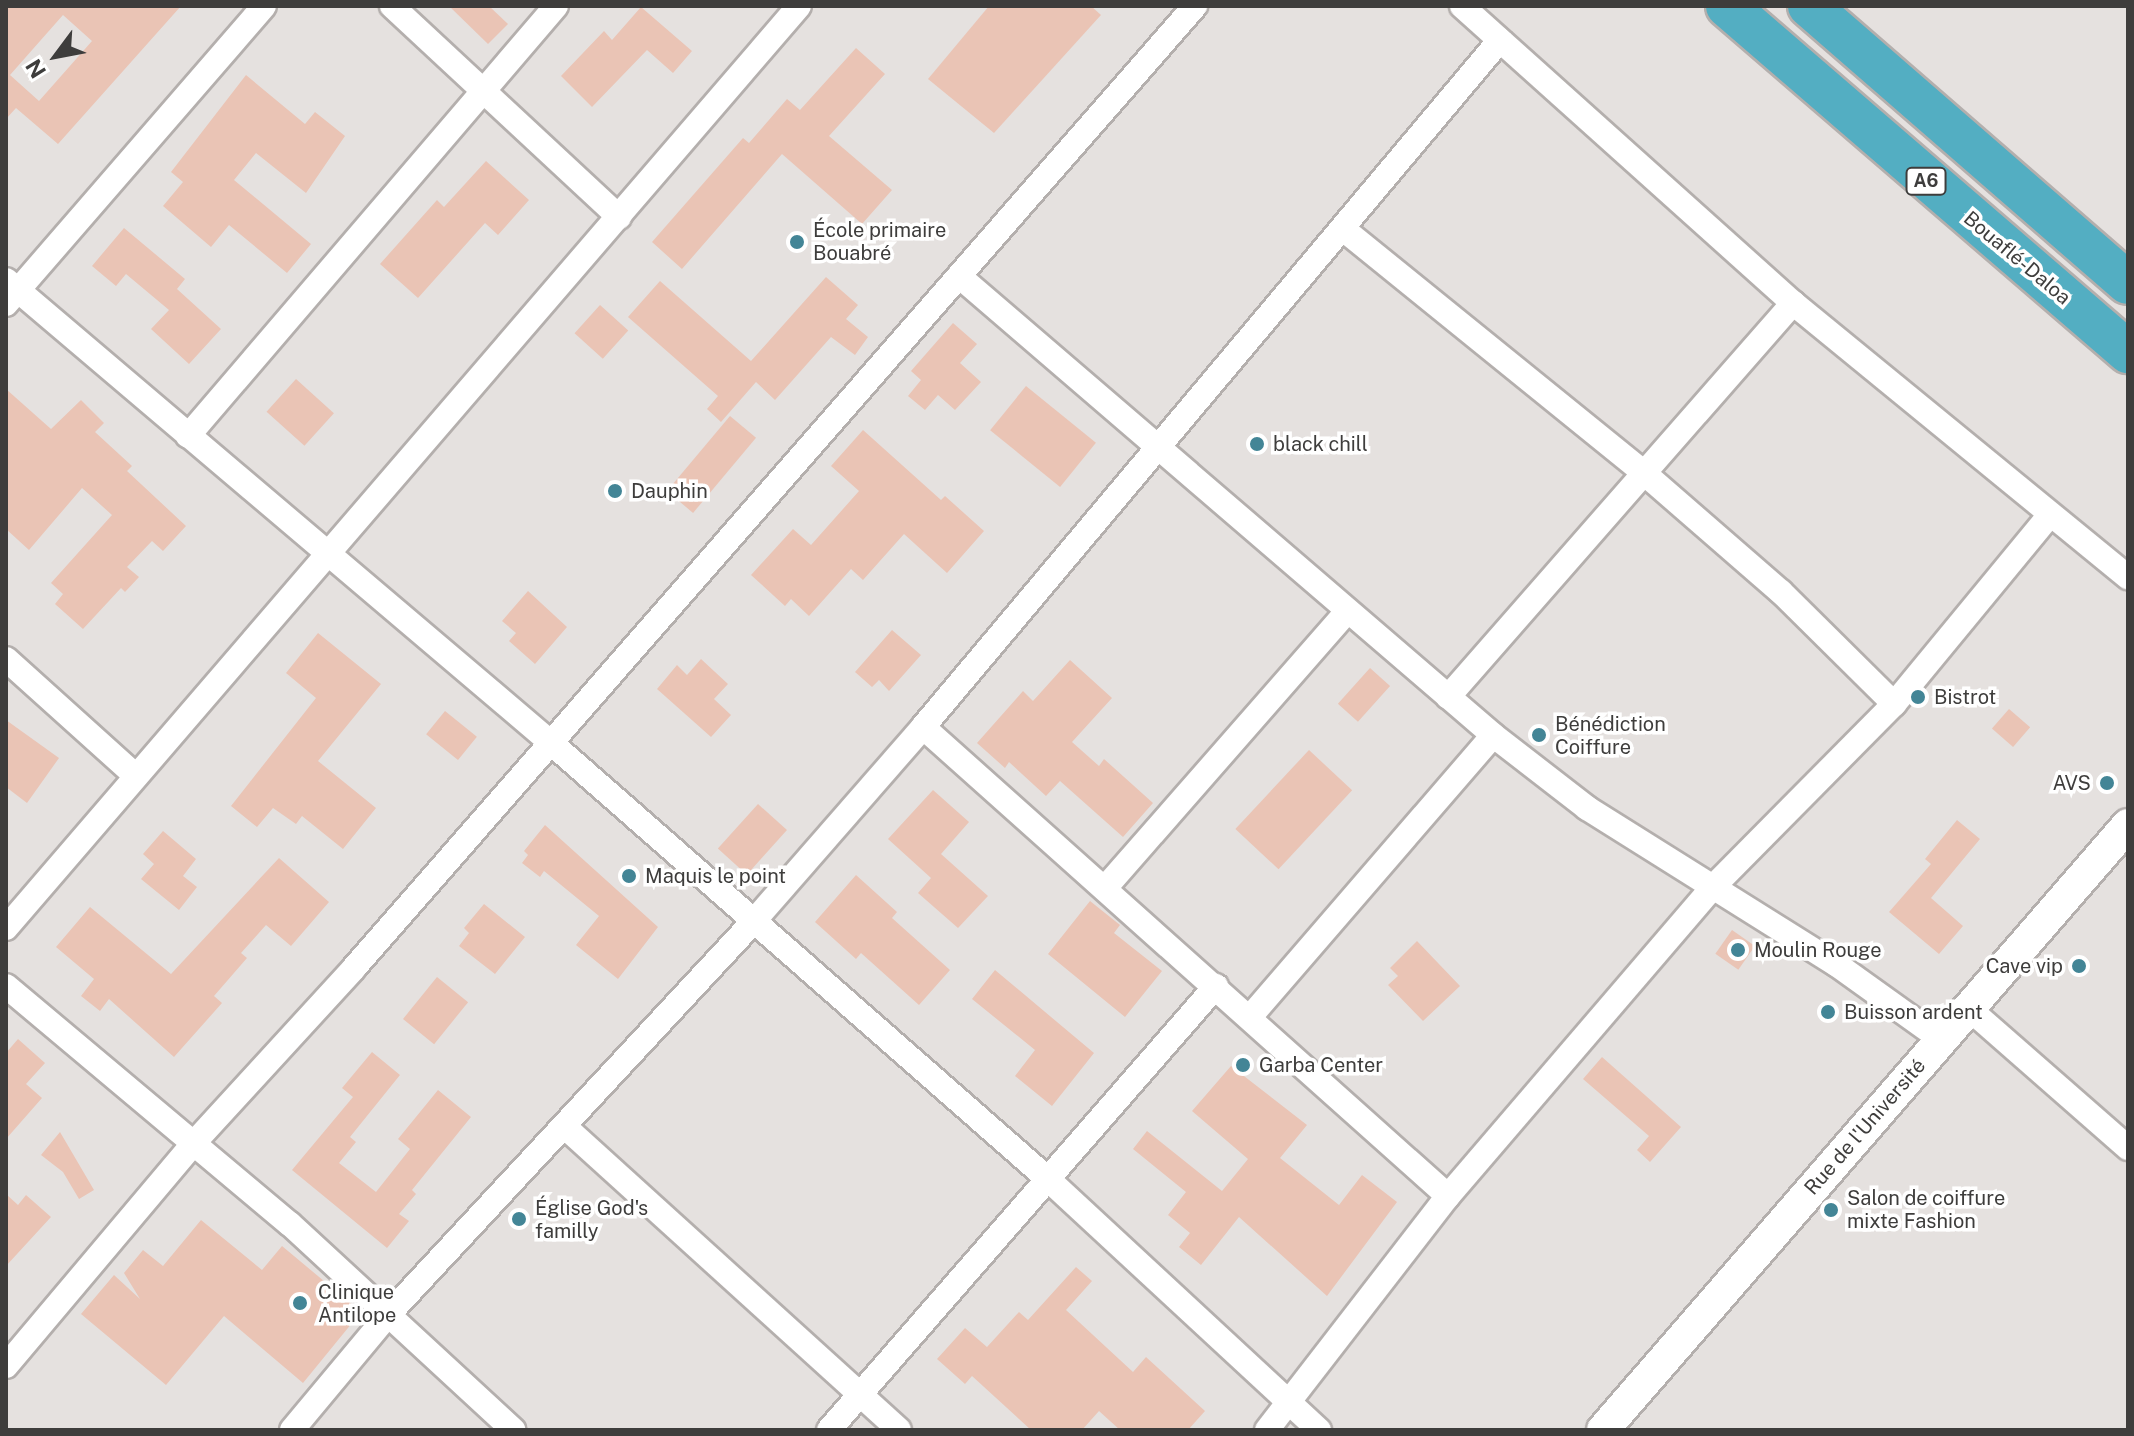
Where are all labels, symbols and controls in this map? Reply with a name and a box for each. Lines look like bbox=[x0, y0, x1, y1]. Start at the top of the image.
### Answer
north arrow bbox=[16, 16, 96, 96]
text: N bbox=[20, 55, 51, 83]
road number: A6 bbox=[1904, 167, 1948, 195]
street label: Bouaflé-Daloa bbox=[1959, 206, 2075, 310]
place label: École primaire Bouabré bbox=[813, 218, 946, 265]
marker: École primaire Bouabré bbox=[788, 233, 806, 251]
place label: black chill bbox=[1273, 432, 1368, 456]
marker: black chill bbox=[1248, 435, 1266, 453]
place label: Dauphin bbox=[631, 479, 708, 503]
marker: Dauphin bbox=[606, 482, 624, 500]
place label: Bistrot bbox=[1934, 685, 1996, 709]
marker: Bistrot bbox=[1909, 688, 1927, 706]
place label: Bénédiction Coiffure bbox=[1555, 712, 1666, 759]
marker: Bénédiction Coiffure bbox=[1530, 726, 1548, 744]
place label: AVS bbox=[2053, 771, 2091, 795]
marker: AVS bbox=[2098, 774, 2116, 792]
place label: Maquis le point bbox=[645, 864, 786, 888]
marker: Maquis le point bbox=[620, 867, 638, 885]
place label: Moulin Rouge bbox=[1754, 938, 1882, 962]
marker: Moulin Rouge bbox=[1729, 941, 1747, 959]
place label: Cave vip bbox=[1985, 954, 2063, 978]
marker: Cave vip bbox=[2070, 957, 2088, 975]
place label: Buisson ardent bbox=[1844, 1000, 1983, 1024]
marker: Buisson ardent bbox=[1819, 1003, 1837, 1021]
place label: Garba Center bbox=[1259, 1053, 1383, 1077]
street label: Rue de l'Université bbox=[1799, 1054, 1931, 1200]
marker: Garba Center bbox=[1234, 1056, 1252, 1074]
place label: Salon de coiffure mixte Fashion bbox=[1847, 1186, 2006, 1233]
place label: Église God's familly bbox=[535, 1196, 648, 1243]
marker: Salon de coiffure mixte Fashion bbox=[1822, 1201, 1840, 1219]
marker: Église God's familly bbox=[510, 1210, 528, 1228]
place label: Clinique Antilope bbox=[318, 1280, 396, 1327]
marker: Clinique Antilope bbox=[289, 1292, 311, 1314]

